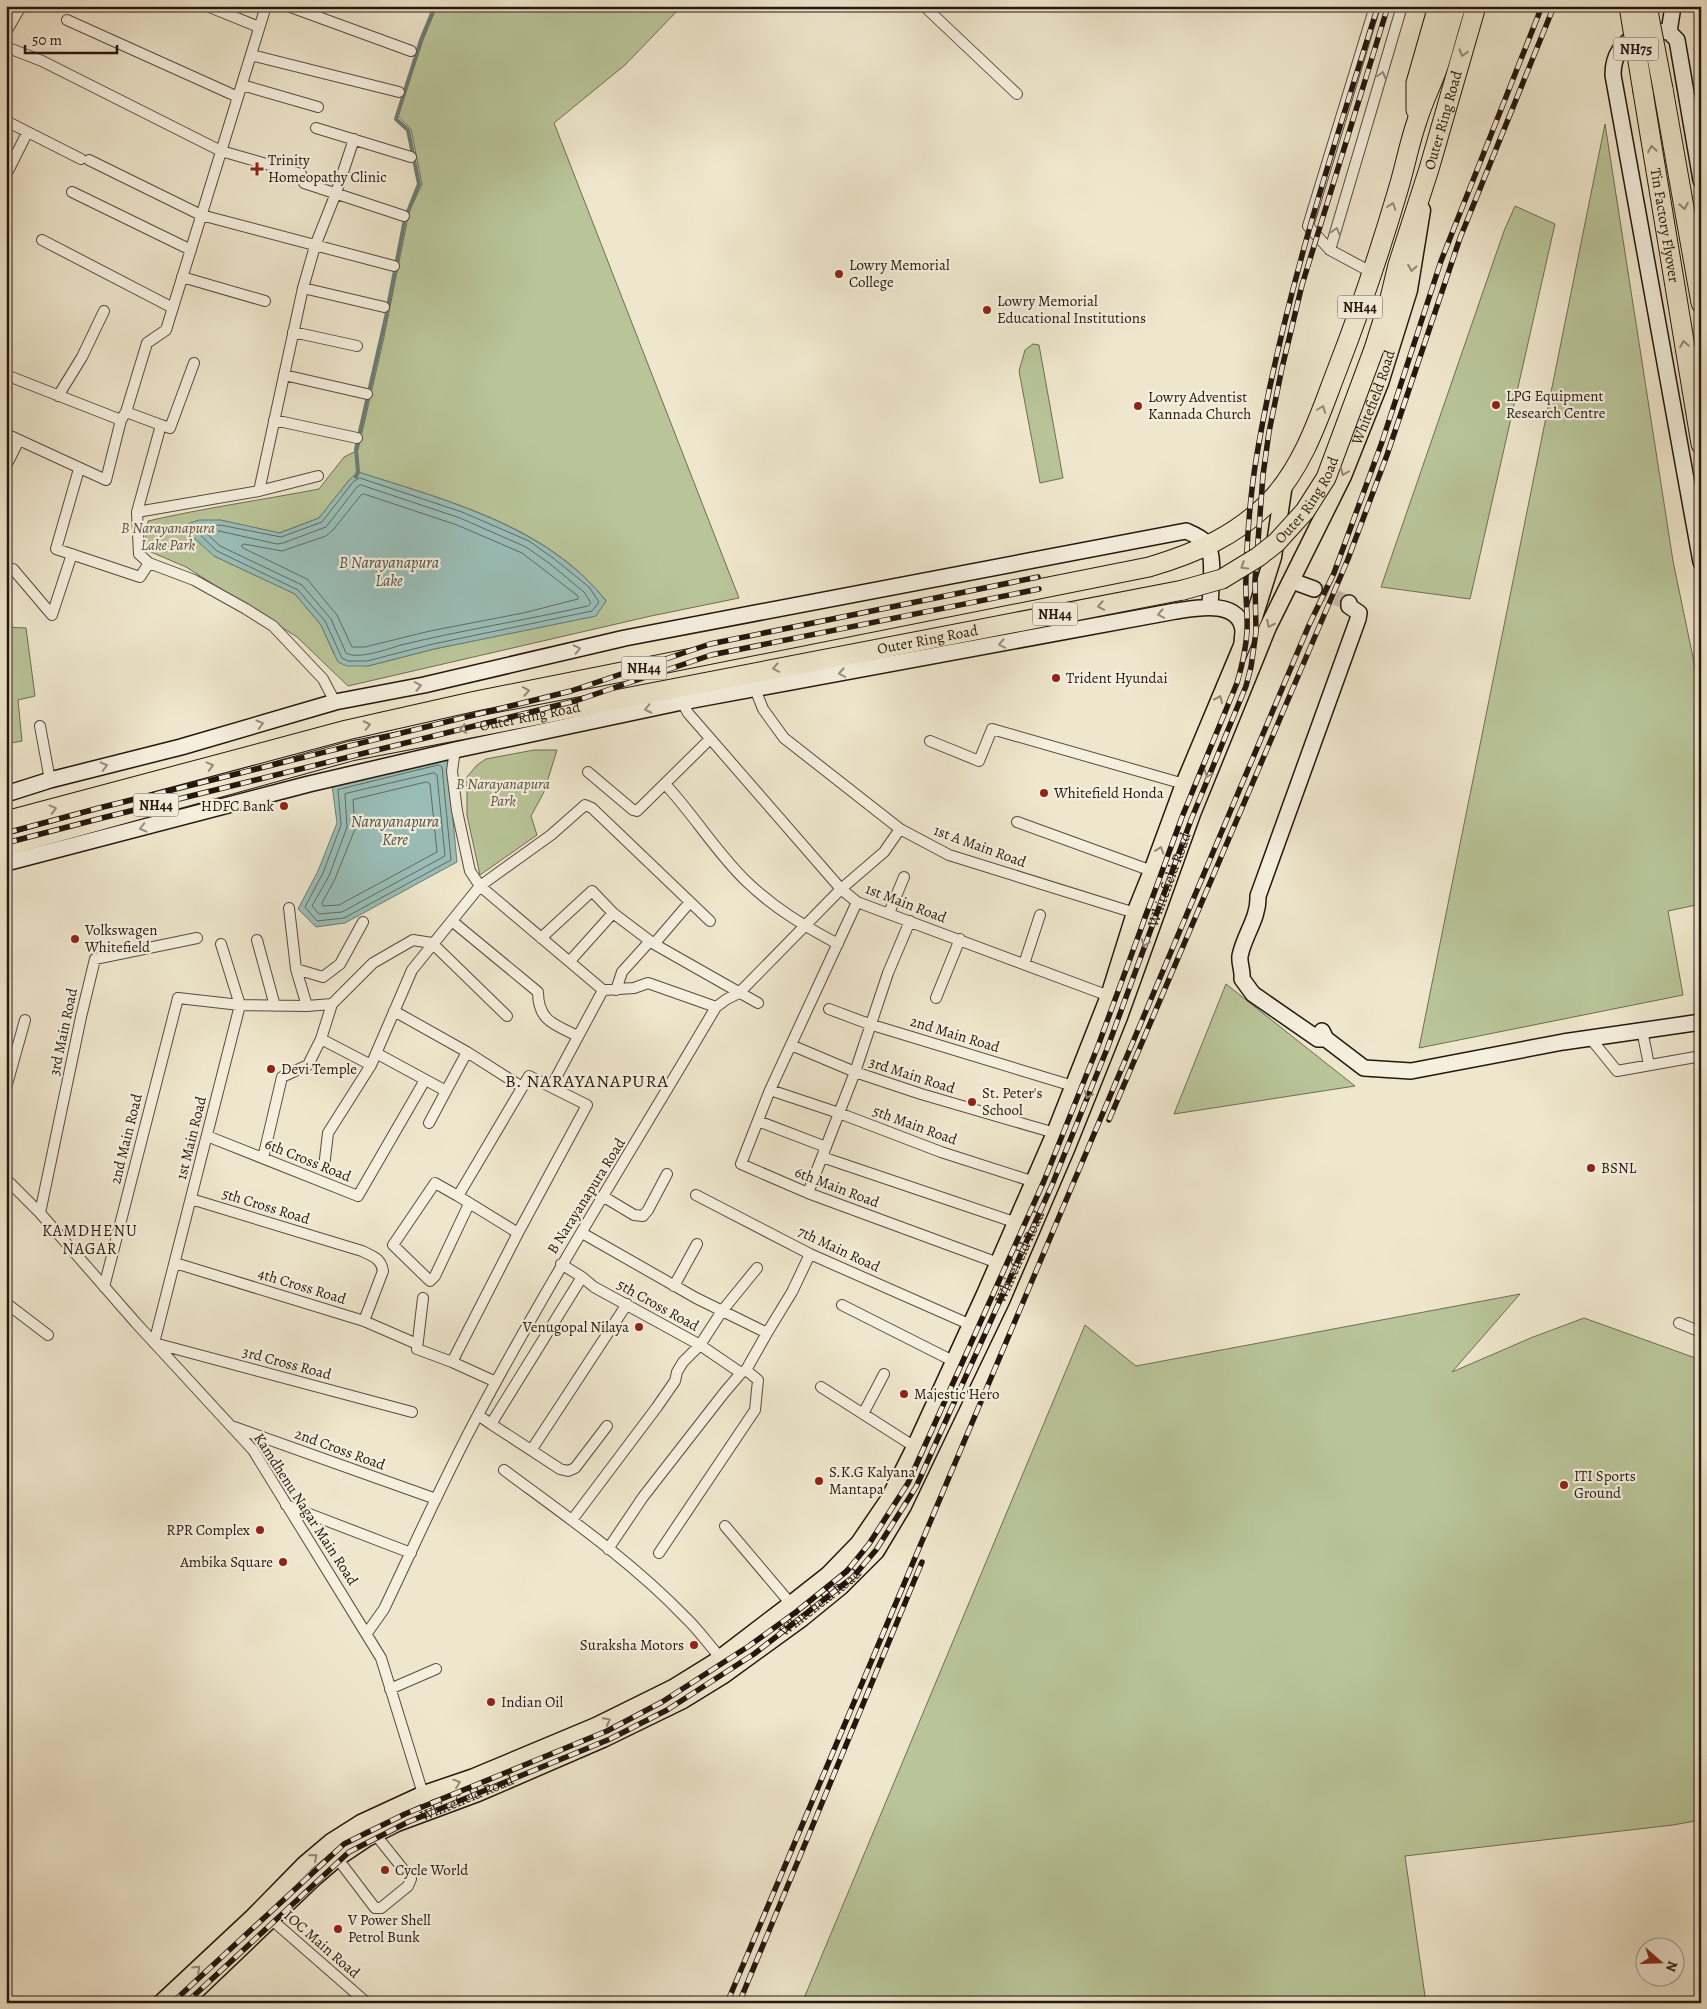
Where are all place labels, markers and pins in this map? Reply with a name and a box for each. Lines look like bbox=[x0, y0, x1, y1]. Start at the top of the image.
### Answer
place label: Trinity Homeopathy Clinic bbox=[268, 150, 387, 187]
marker: Trinity Homeopathy Clinic bbox=[250, 162, 264, 176]
place label: Lowry Memorial College bbox=[849, 255, 950, 292]
marker: Lowry Memorial College bbox=[833, 268, 845, 280]
place label: Lowry Memorial Educational Institutions bbox=[997, 291, 1146, 328]
marker: Lowry Memorial Educational Institutions bbox=[981, 304, 993, 316]
place label: LPG Equipment Research Centre bbox=[1506, 386, 1606, 423]
place label: Lowry Adventist Kannada Church bbox=[1148, 387, 1251, 424]
marker: LPG Equipment Research Centre bbox=[1490, 399, 1502, 411]
marker: Lowry Adventist Kannada Church bbox=[1132, 400, 1144, 412]
place label: Trident Hyundai bbox=[1066, 668, 1168, 688]
marker: Trident Hyundai bbox=[1050, 672, 1062, 684]
place label: Whitefield Honda bbox=[1053, 783, 1164, 803]
marker: Whitefield Honda bbox=[1038, 787, 1050, 799]
place label: HDFC Bank bbox=[201, 796, 275, 816]
marker: HDFC Bank bbox=[278, 800, 290, 812]
place label: Volkswagen Whitefield bbox=[84, 920, 157, 957]
marker: Volkswagen Whitefield bbox=[69, 933, 81, 945]
place label: Devi Temple bbox=[281, 1059, 357, 1079]
marker: Devi Temple bbox=[265, 1063, 277, 1075]
place label: St. Peter's School bbox=[982, 1083, 1043, 1120]
marker: St. Peter's School bbox=[966, 1096, 978, 1108]
place label: BSNL bbox=[1601, 1158, 1637, 1178]
marker: BSNL bbox=[1585, 1162, 1597, 1174]
place label: Venugopal Nilaya bbox=[522, 1317, 629, 1337]
marker: Venugopal Nilaya bbox=[633, 1321, 645, 1333]
place label: Majestic Hero bbox=[914, 1384, 999, 1404]
marker: Majestic Hero bbox=[898, 1388, 910, 1400]
place label: S.K.G Kalyana Mantapa bbox=[829, 1462, 915, 1499]
place label: ITI Sports Ground bbox=[1574, 1466, 1636, 1503]
marker: S.K.G Kalyana Mantapa bbox=[813, 1475, 825, 1487]
marker: ITI Sports Ground bbox=[1558, 1479, 1570, 1491]
place label: RPR Complex bbox=[166, 1520, 250, 1540]
marker: RPR Complex bbox=[254, 1524, 266, 1536]
place label: Ambika Square bbox=[179, 1552, 273, 1572]
marker: Ambika Square bbox=[277, 1556, 289, 1568]
place label: Suraksha Motors bbox=[580, 1635, 684, 1655]
marker: Suraksha Motors bbox=[688, 1639, 700, 1651]
place label: Indian Oil bbox=[501, 1692, 564, 1712]
marker: Indian Oil bbox=[485, 1696, 497, 1708]
place label: Cycle World bbox=[395, 1860, 469, 1880]
marker: Cycle World bbox=[379, 1864, 391, 1876]
place label: V Power Shell Petrol Bunk bbox=[347, 1910, 431, 1947]
marker: V Power Shell Petrol Bunk bbox=[332, 1923, 344, 1935]

